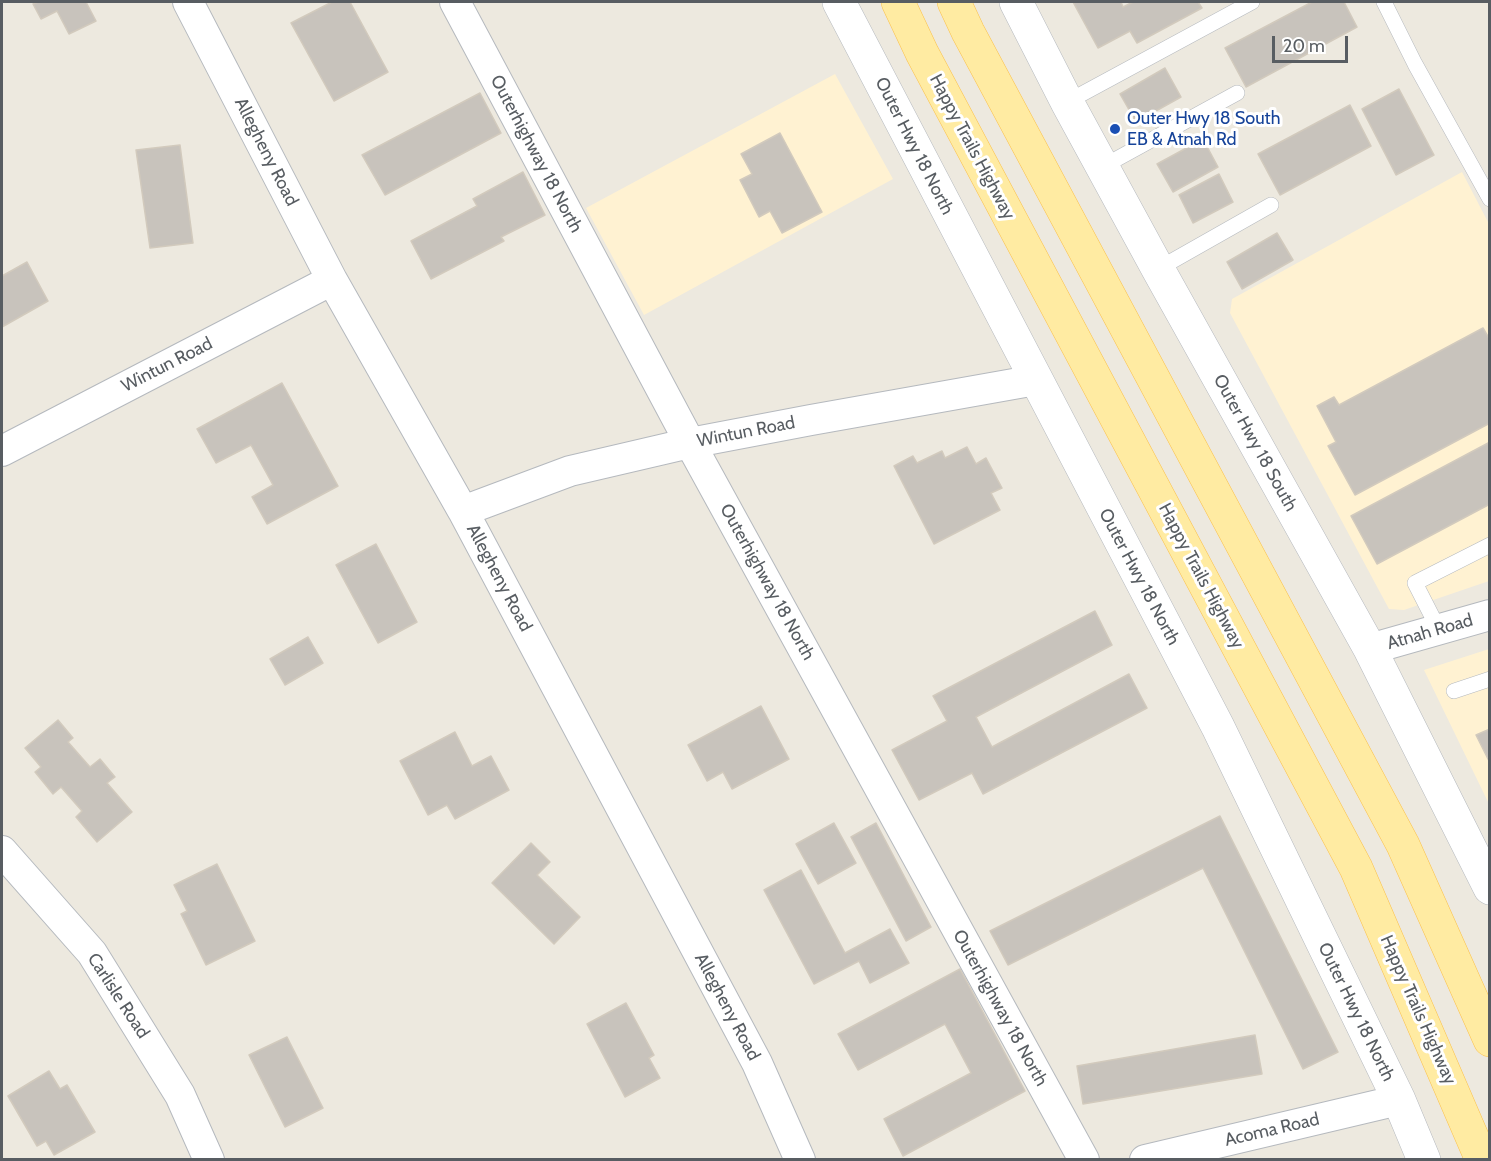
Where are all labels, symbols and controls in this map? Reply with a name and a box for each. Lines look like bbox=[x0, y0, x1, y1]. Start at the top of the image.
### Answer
scale bar bbox=[1275, 24, 1352, 62]
text: 20 m bbox=[1283, 35, 1325, 57]
street label: Happy Trails Highway bbox=[925, 71, 1019, 223]
street label: Outerhighway 18 North bbox=[485, 72, 587, 236]
street label: Outer Hwy 18 North bbox=[870, 74, 958, 218]
street label: Allegheny Road bbox=[229, 94, 303, 210]
place label: Outer Hwy 18 South EB & Atnah Rd bbox=[1127, 108, 1280, 150]
marker: Outer Hwy 18 South EB & Atnah Rd bbox=[1108, 122, 1122, 136]
street label: Wintun Road bbox=[118, 333, 216, 397]
street label: Outer Hwy 18 South bbox=[1208, 371, 1302, 515]
street label: Wintun Road bbox=[695, 412, 797, 452]
street label: Outerhighway 18 North bbox=[715, 500, 819, 664]
street label: Happy Trails Highway bbox=[1154, 500, 1248, 652]
street label: Outer Hwy 18 North bbox=[1094, 505, 1184, 649]
street label: Allegheny Road bbox=[462, 521, 536, 635]
street label: Atnah Road bbox=[1385, 609, 1475, 655]
street label: Outerhighway 18 North bbox=[948, 926, 1052, 1090]
street label: Happy Trails Highway bbox=[1375, 932, 1461, 1088]
street label: Outer Hwy 18 North bbox=[1313, 939, 1399, 1085]
street label: Carlisle Road bbox=[82, 949, 154, 1043]
street label: Allegheny Road bbox=[690, 950, 764, 1064]
street label: Acoma Road bbox=[1223, 1109, 1321, 1151]

